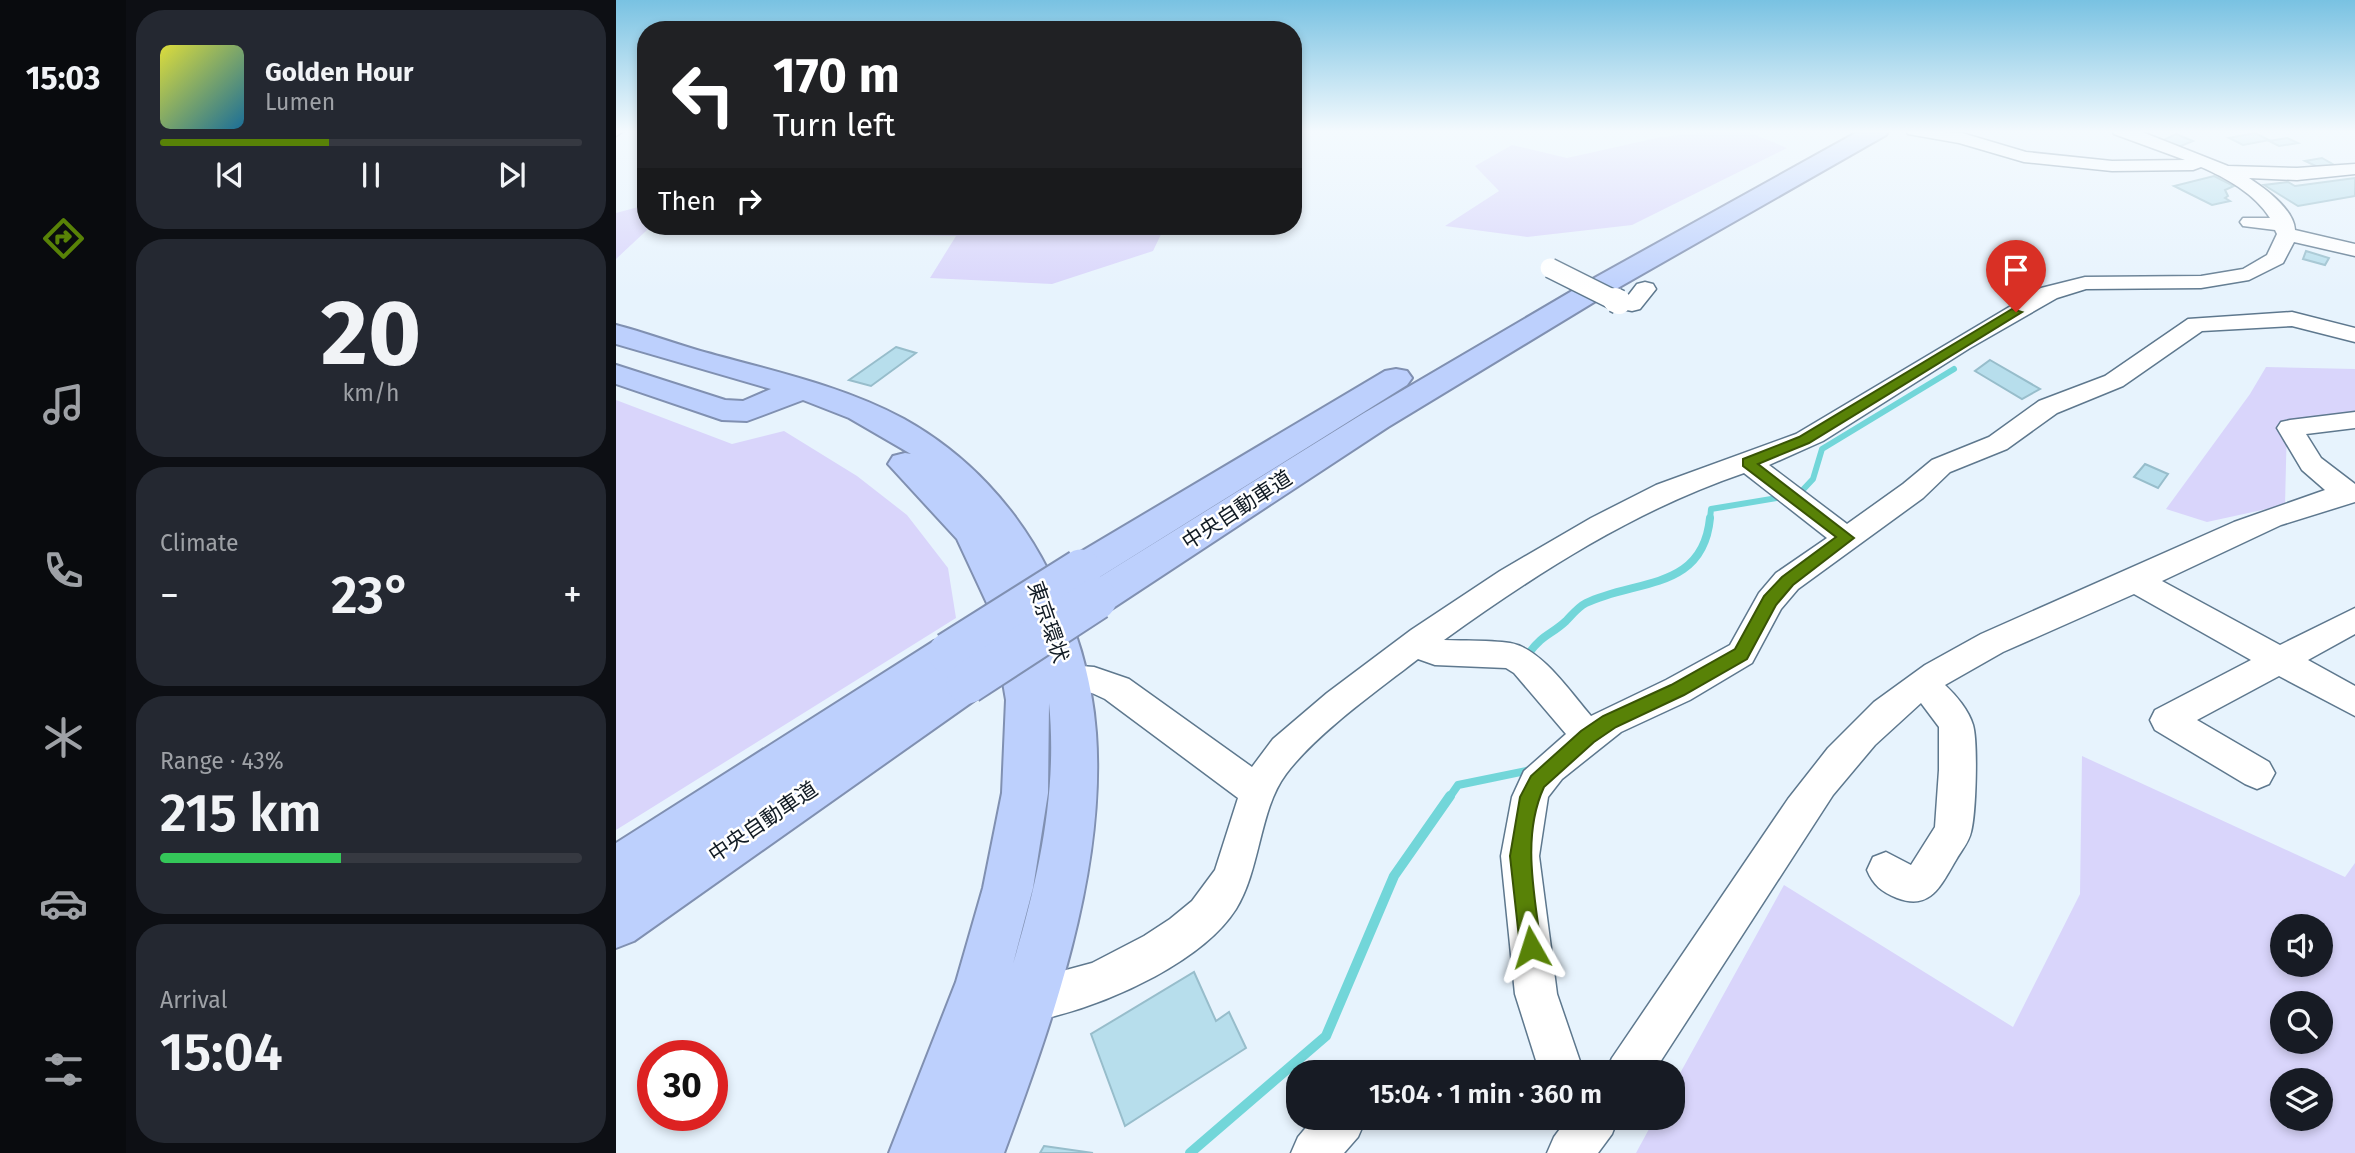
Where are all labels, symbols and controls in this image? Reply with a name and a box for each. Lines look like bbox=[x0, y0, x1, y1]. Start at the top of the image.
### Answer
text: 170 m bbox=[773, 46, 900, 105]
icon: left bbox=[658, 49, 749, 140]
text: Golden Hour bbox=[265, 57, 413, 88]
text: 15:03 bbox=[26, 59, 100, 97]
text: Lumen bbox=[265, 88, 335, 116]
text: Turn left bbox=[773, 106, 895, 144]
icon: previous bbox=[211, 156, 249, 194]
icon: pause bbox=[352, 156, 390, 194]
icon: next bbox=[493, 156, 531, 194]
icon: right bbox=[730, 182, 768, 220]
text: Then bbox=[658, 186, 716, 217]
icon: directions bbox=[39, 214, 88, 263]
pin bbox=[1986, 240, 2046, 312]
icon: arrive bbox=[1997, 251, 2035, 289]
text: 20 bbox=[321, 279, 421, 388]
text: km/h bbox=[343, 379, 399, 407]
icon: music bbox=[39, 380, 88, 429]
street label: 中央自動車道 bbox=[1177, 465, 1297, 555]
text: Climate bbox=[160, 529, 239, 557]
icon: phone bbox=[39, 546, 88, 595]
text: 23° bbox=[331, 564, 411, 627]
text: − bbox=[160, 572, 179, 618]
text: + bbox=[563, 572, 582, 618]
street label: 東京環状 bbox=[1022, 578, 1074, 666]
icon: climate bbox=[39, 713, 88, 762]
text: Range · 43% bbox=[160, 747, 284, 775]
street label: 中央自動車道 bbox=[704, 776, 822, 868]
text: 215 km bbox=[160, 782, 322, 845]
icon: car bbox=[39, 879, 88, 928]
position arrow bbox=[1494, 910, 1568, 984]
map controls bbox=[2270, 914, 2333, 1131]
button: sound bbox=[2270, 914, 2333, 977]
text: Arrival bbox=[160, 986, 227, 1014]
button: search bbox=[2270, 991, 2333, 1054]
text: 15:04 bbox=[160, 1021, 283, 1084]
speed limit sign: 30 bbox=[637, 1040, 728, 1131]
icon: filters bbox=[39, 1045, 88, 1094]
button: layers bbox=[2270, 1068, 2333, 1131]
text: 15:04 · 1 min · 360 m bbox=[1369, 1079, 1602, 1110]

